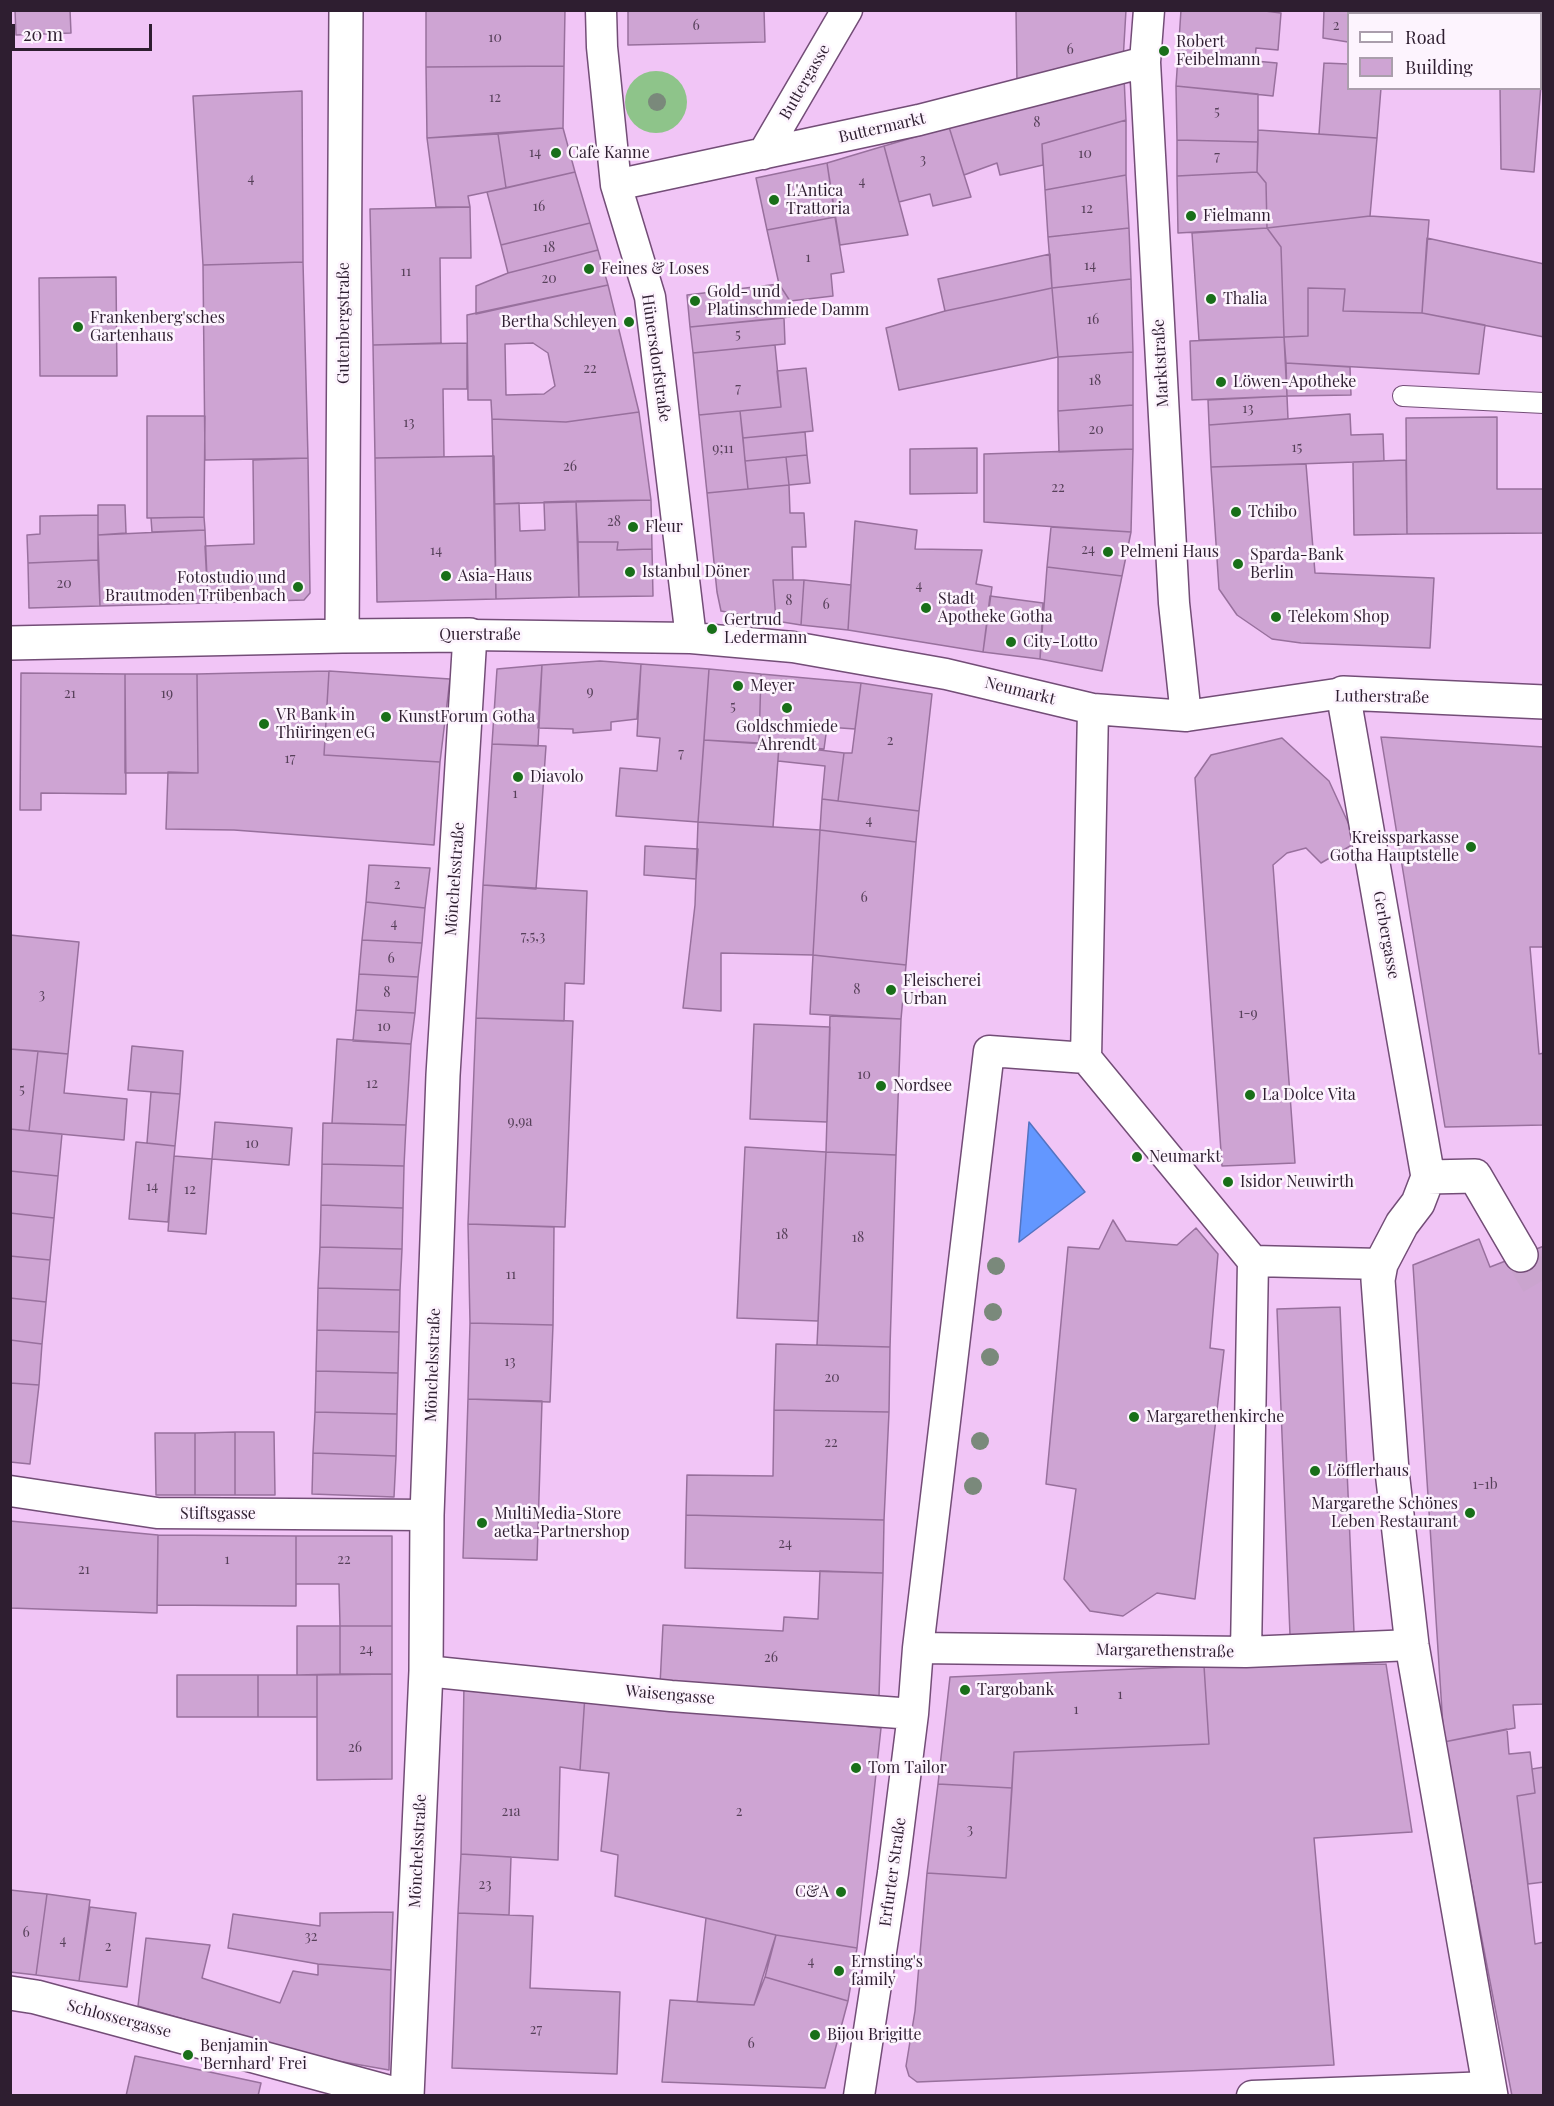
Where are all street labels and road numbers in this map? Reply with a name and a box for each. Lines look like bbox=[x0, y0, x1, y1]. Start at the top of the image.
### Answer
street label: Buttergasse bbox=[776, 41, 834, 123]
street label: Buttermarkt bbox=[837, 109, 927, 147]
street label: Gutenbergstraße bbox=[334, 262, 354, 384]
street label: Hünersdorfstraße bbox=[638, 293, 674, 423]
street label: Marktstraße bbox=[1149, 318, 1173, 408]
street label: Querstraße bbox=[439, 625, 521, 645]
street label: Neumarkt bbox=[983, 673, 1057, 709]
street label: Lutherstraße bbox=[1335, 687, 1429, 707]
street label: Mönchelsstraße bbox=[441, 821, 469, 937]
street label: Gerbergasse bbox=[1369, 889, 1403, 981]
street label: Mönchelsstraße bbox=[421, 1308, 445, 1422]
street label: Stiftsgasse bbox=[180, 1504, 256, 1524]
street label: Margarethenstraße bbox=[1096, 1640, 1234, 1662]
street label: Waisengasse bbox=[625, 1682, 715, 1708]
street label: Mönchelsstraße bbox=[405, 1793, 431, 1909]
street label: Erfurter Straße bbox=[876, 1816, 910, 1928]
street label: Schlossergasse bbox=[65, 1996, 173, 2042]

